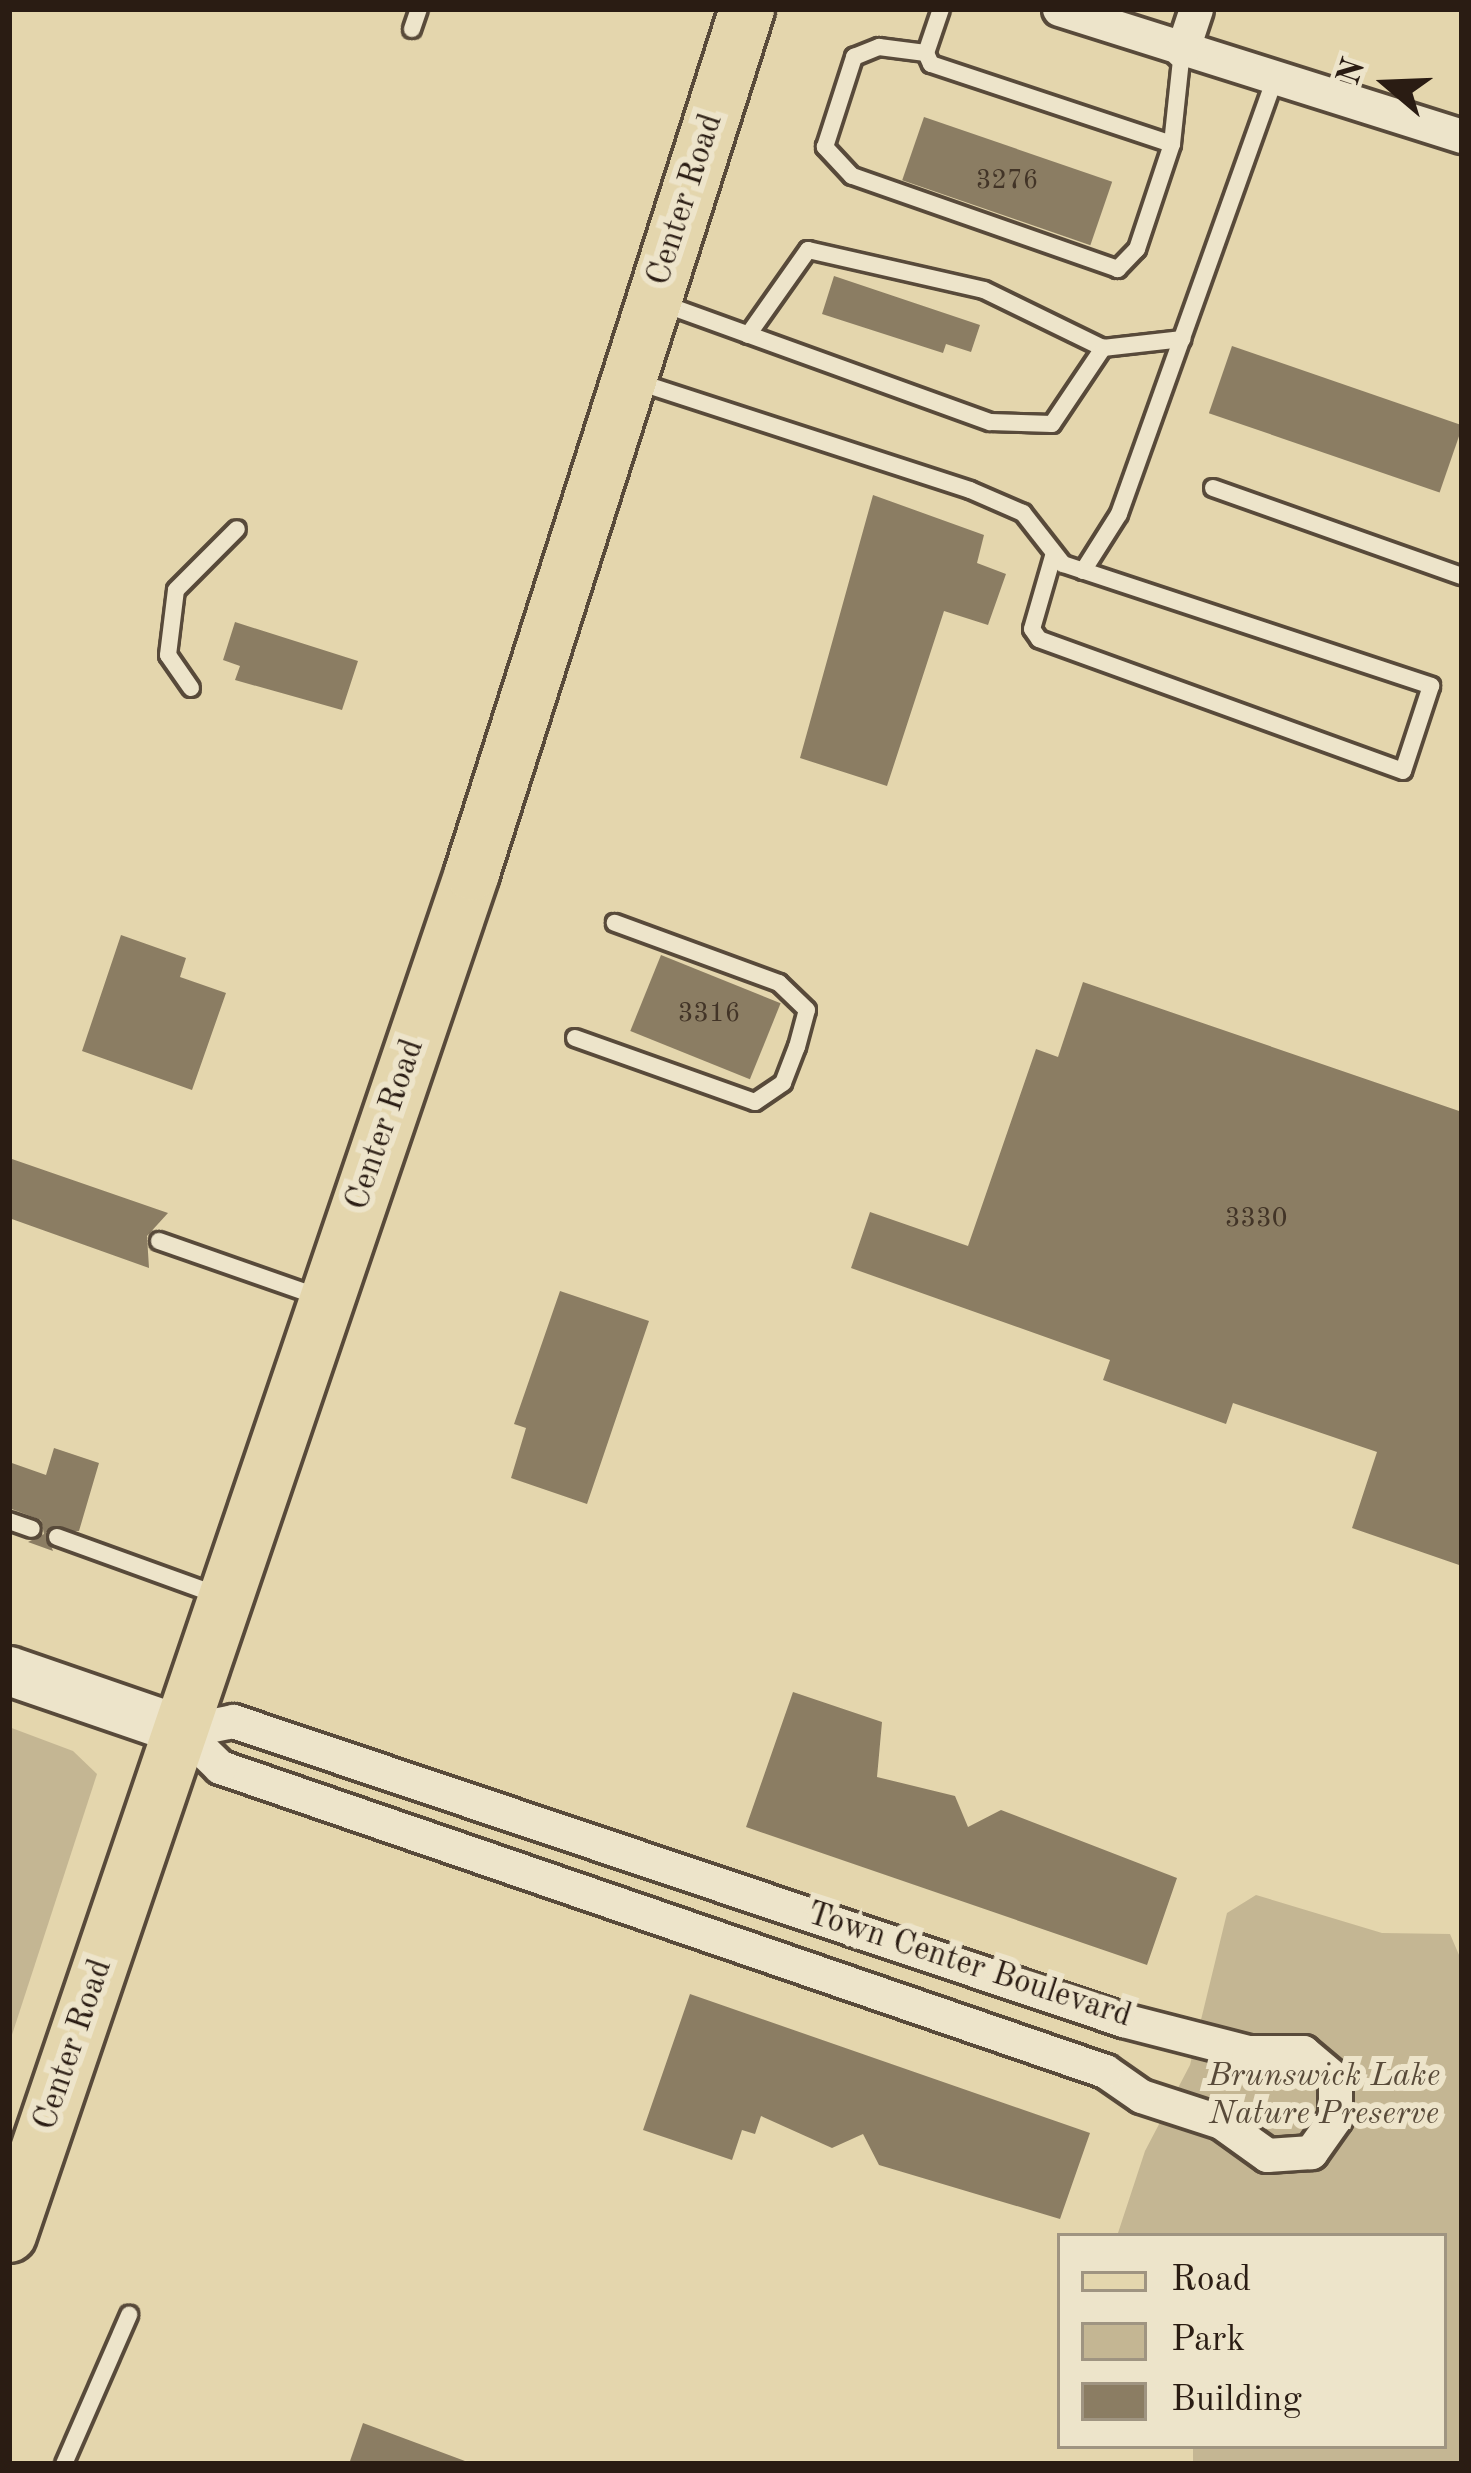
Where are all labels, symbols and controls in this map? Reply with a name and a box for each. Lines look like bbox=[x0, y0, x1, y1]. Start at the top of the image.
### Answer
north arrow bbox=[1327, 24, 1447, 144]
text: N bbox=[1333, 55, 1372, 89]
street label: Center Road bbox=[640, 109, 732, 291]
house number: 3276 bbox=[976, 165, 1038, 197]
house number: 3316 bbox=[678, 998, 740, 1030]
street label: Center Road bbox=[338, 1034, 434, 1216]
house number: 3330 bbox=[1225, 1203, 1287, 1235]
street label: Town Center Boulevard bbox=[802, 1895, 1136, 2037]
street label: Center Road bbox=[26, 1954, 122, 2136]
park label: Brunswick Lake Nature Preserve bbox=[1208, 2057, 1440, 2135]
legend bbox=[1057, 2233, 1447, 2449]
text: Road bbox=[1171, 2263, 1251, 2299]
text: Park bbox=[1171, 2323, 1245, 2359]
text: Building bbox=[1171, 2383, 1302, 2419]

